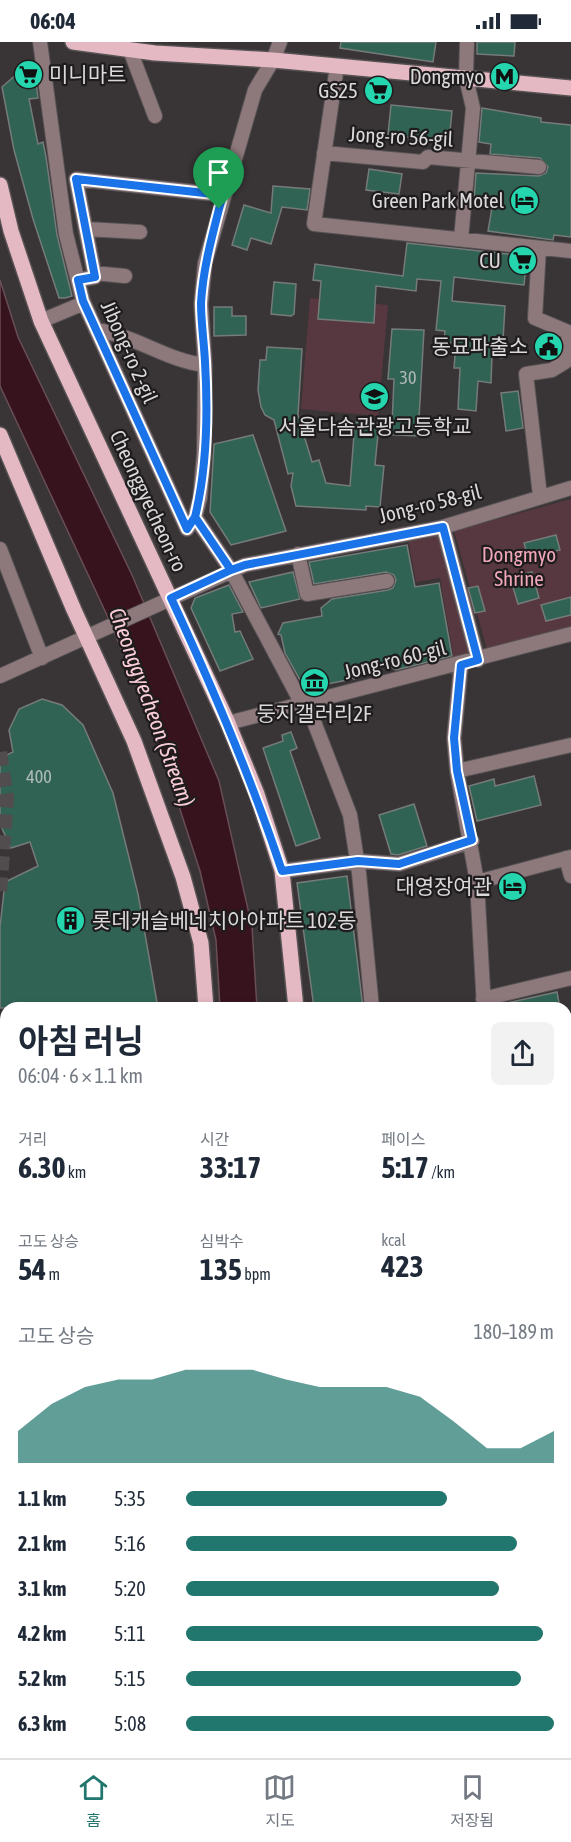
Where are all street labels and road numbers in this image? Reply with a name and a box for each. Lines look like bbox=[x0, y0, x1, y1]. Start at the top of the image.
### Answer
street label: Jong-ro 56-gil bbox=[348, 121, 454, 151]
street label: Jibong-ro 2-gil bbox=[97, 297, 163, 407]
street label: Cheonggyecheon-ro bbox=[106, 426, 192, 575]
street label: Jong-ro 58-gil bbox=[376, 479, 484, 527]
street label: Jong-ro 60-gil bbox=[341, 635, 449, 683]

